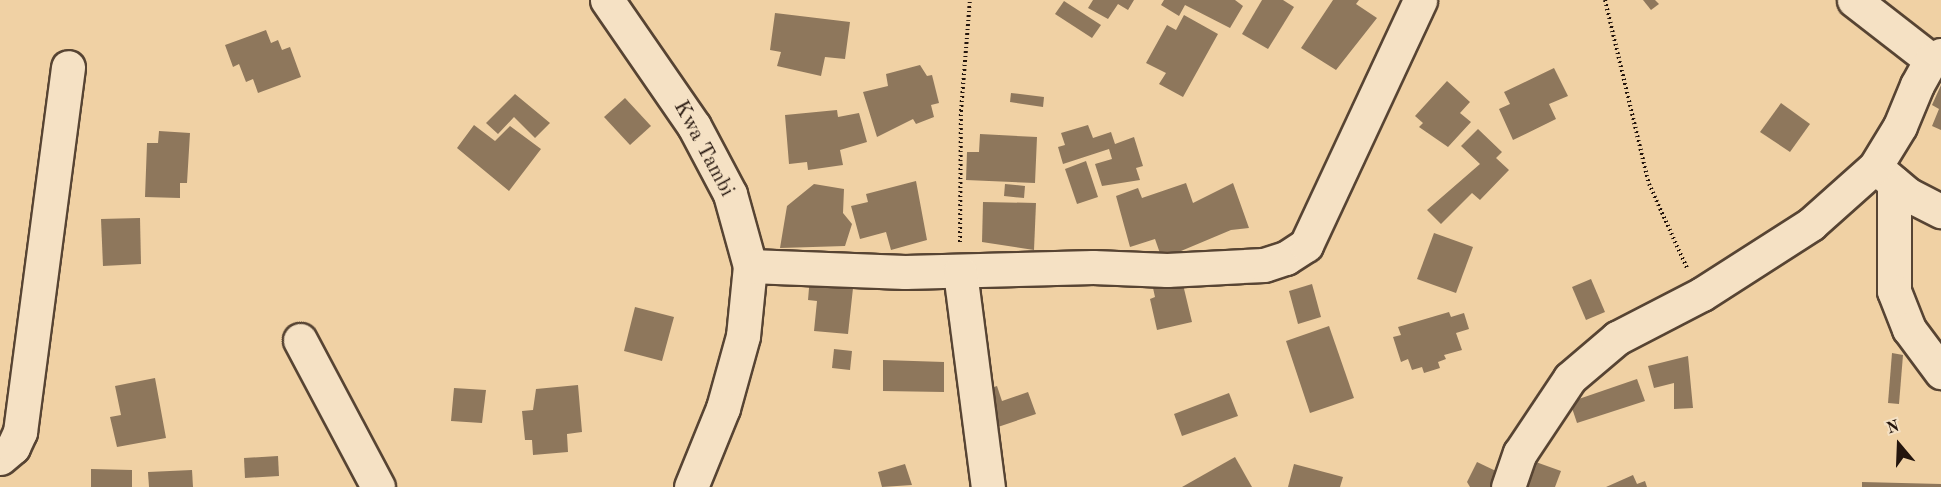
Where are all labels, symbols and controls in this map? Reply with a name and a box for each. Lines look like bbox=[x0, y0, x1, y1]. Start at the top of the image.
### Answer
street label: Kwa Tambi bbox=[667, 97, 739, 201]
north arrow bbox=[1869, 415, 1929, 475]
text: N bbox=[1885, 418, 1902, 438]

